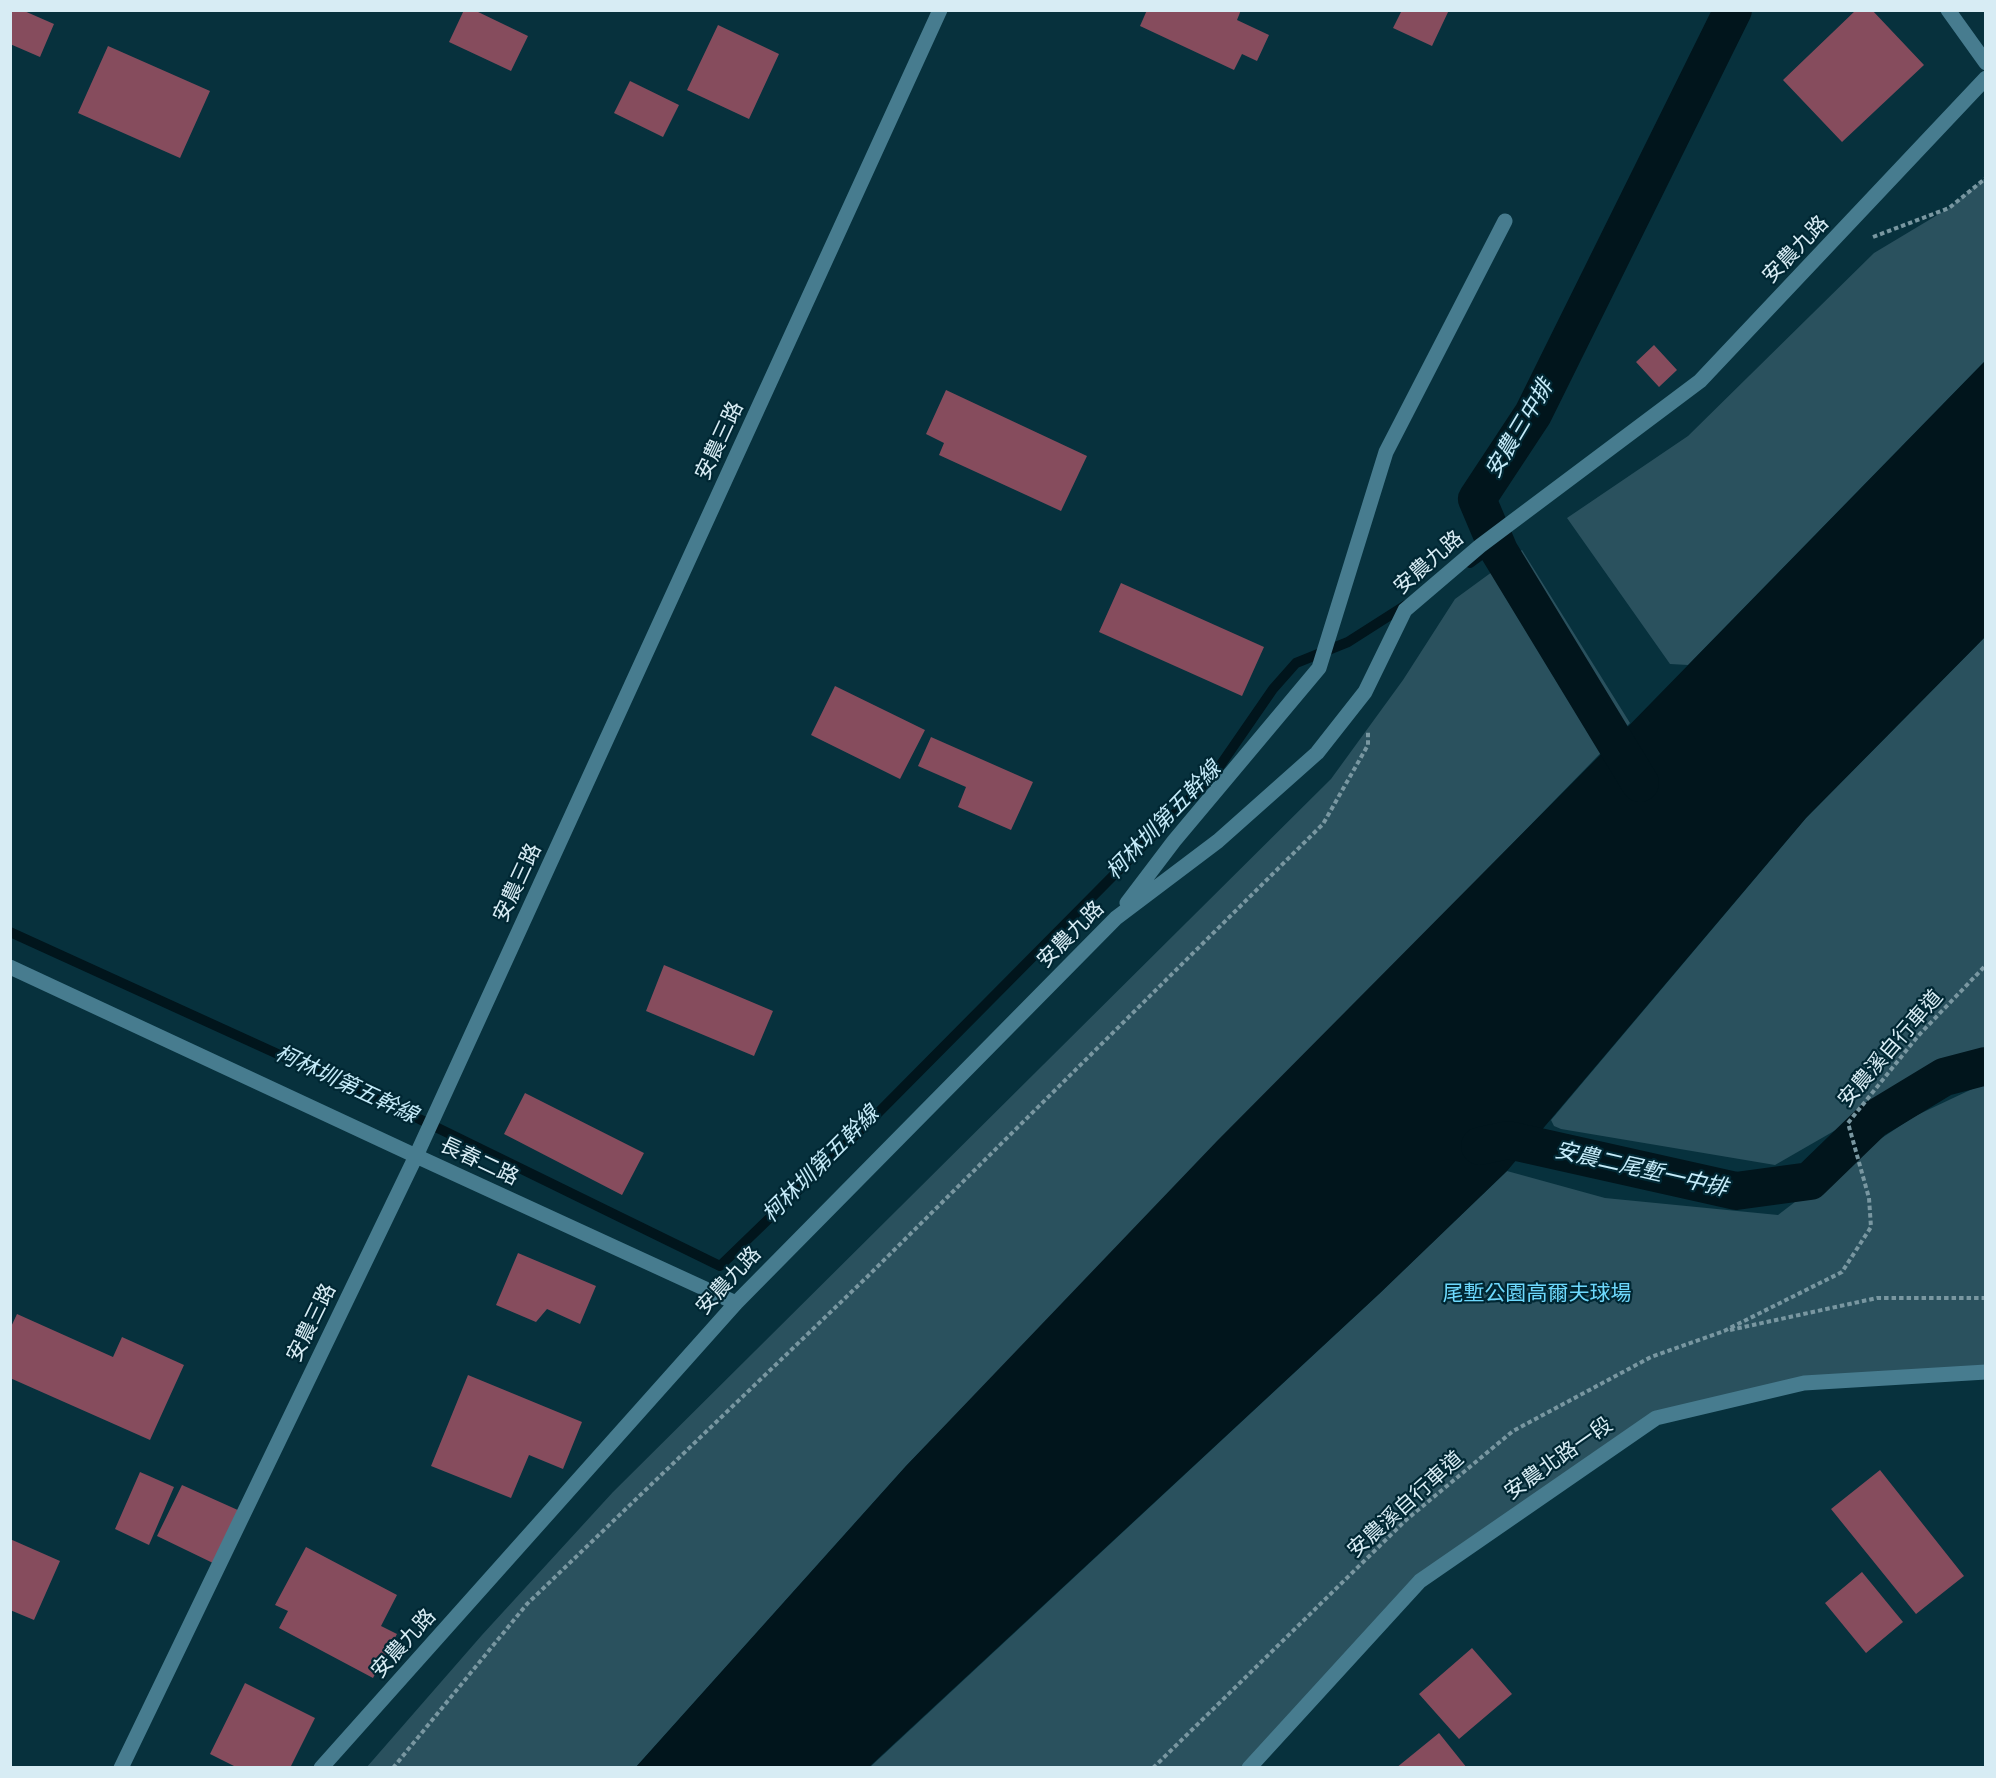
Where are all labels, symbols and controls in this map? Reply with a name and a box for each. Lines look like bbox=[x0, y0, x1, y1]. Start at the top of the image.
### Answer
street label: 安農九路 bbox=[1758, 211, 1834, 289]
water label: 安農三中排 bbox=[1480, 375, 1560, 483]
street label: 安農三路 bbox=[691, 398, 749, 484]
street label: 安農九路 bbox=[1389, 526, 1469, 600]
water label: 柯林圳第五幹線 bbox=[1101, 756, 1227, 886]
street label: 安農三路 bbox=[489, 840, 547, 926]
street label: 安農九路 bbox=[1032, 896, 1110, 974]
street label: 安農溪自行車道 bbox=[1833, 985, 1949, 1113]
water label: 柯林圳第五幹線 bbox=[271, 1040, 421, 1130]
water label: 柯林圳第五幹線 bbox=[757, 1101, 885, 1229]
street label: 長春二路 bbox=[436, 1133, 522, 1191]
water label: 安農二尾塹一中排 bbox=[1552, 1137, 1730, 1203]
street label: 安農九路 bbox=[691, 1242, 767, 1320]
street label: 安農三路 bbox=[282, 1280, 342, 1366]
park label: 尾塹公園高爾夫球場 bbox=[1443, 1281, 1631, 1307]
street label: 安農北路一段 bbox=[1500, 1413, 1618, 1505]
street label: 安農溪自行車道 bbox=[1343, 1446, 1469, 1564]
street label: 安農九路 bbox=[367, 1604, 441, 1684]

